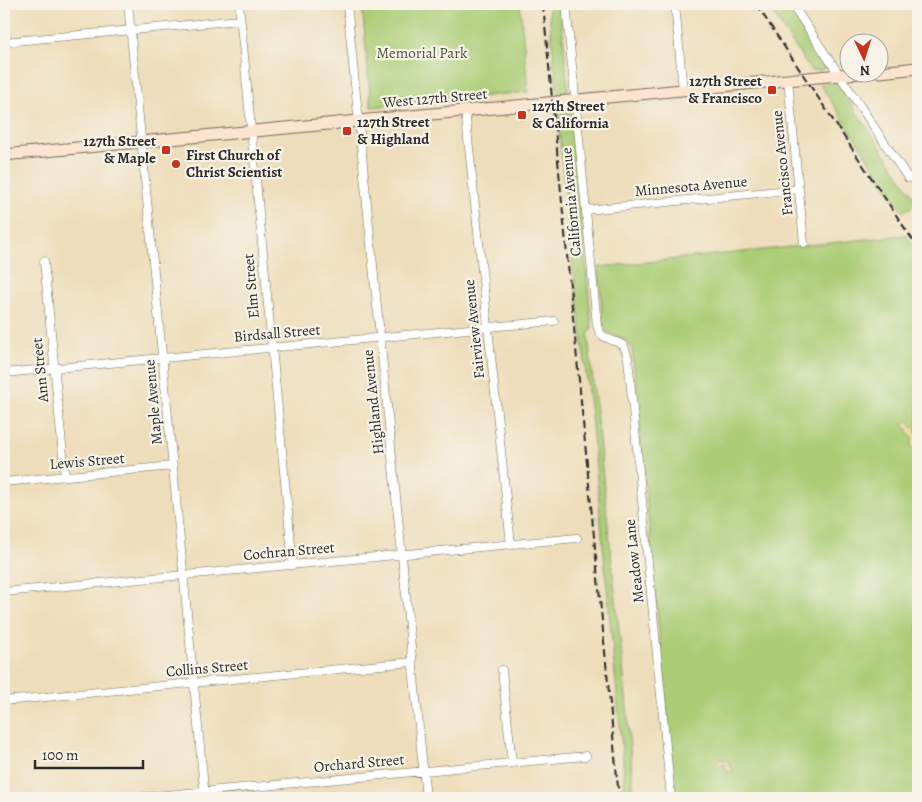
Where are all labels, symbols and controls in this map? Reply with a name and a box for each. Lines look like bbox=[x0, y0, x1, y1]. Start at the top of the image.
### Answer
north arrow bbox=[840, 32, 890, 82]
park label: Memorial Park bbox=[377, 43, 468, 63]
text: N bbox=[859, 61, 871, 80]
place label: 127th Street & Francisco bbox=[688, 71, 762, 108]
street label: West 127th Street bbox=[381, 83, 488, 113]
marker: 127th Street & Francisco bbox=[766, 84, 778, 96]
place label: 127th Street & California bbox=[532, 96, 610, 133]
marker: 127th Street & California bbox=[516, 109, 528, 121]
street label: Francisco Avenue bbox=[766, 109, 797, 217]
place label: 127th Street & Highland bbox=[357, 112, 430, 149]
marker: 127th Street & Highland bbox=[341, 125, 353, 137]
place label: 127th Street & Maple bbox=[83, 131, 156, 168]
marker: 127th Street & Maple bbox=[160, 144, 172, 156]
place label: First Church of Christ Scientist bbox=[186, 145, 282, 182]
street label: California Avenue bbox=[556, 146, 586, 257]
marker: First Church of Christ Scientist bbox=[170, 158, 182, 170]
street label: Minnesota Avenue bbox=[634, 171, 748, 201]
street label: Elm Street bbox=[238, 253, 264, 319]
street label: Fairview Avenue bbox=[459, 278, 489, 380]
street label: Birdsall Street bbox=[233, 319, 321, 347]
street label: Ann Street bbox=[27, 337, 53, 404]
street label: Highland Avenue bbox=[358, 348, 388, 455]
street label: Maple Avenue bbox=[139, 358, 167, 445]
street label: Lewis Street bbox=[49, 448, 125, 474]
street label: Meadow Lane bbox=[620, 518, 648, 604]
street label: Cochran Street bbox=[243, 537, 336, 565]
street label: Collins Street bbox=[165, 654, 249, 682]
scale bar bbox=[35, 737, 142, 769]
text: 100 m bbox=[42, 745, 79, 765]
street label: Orchard Street bbox=[313, 749, 405, 777]

